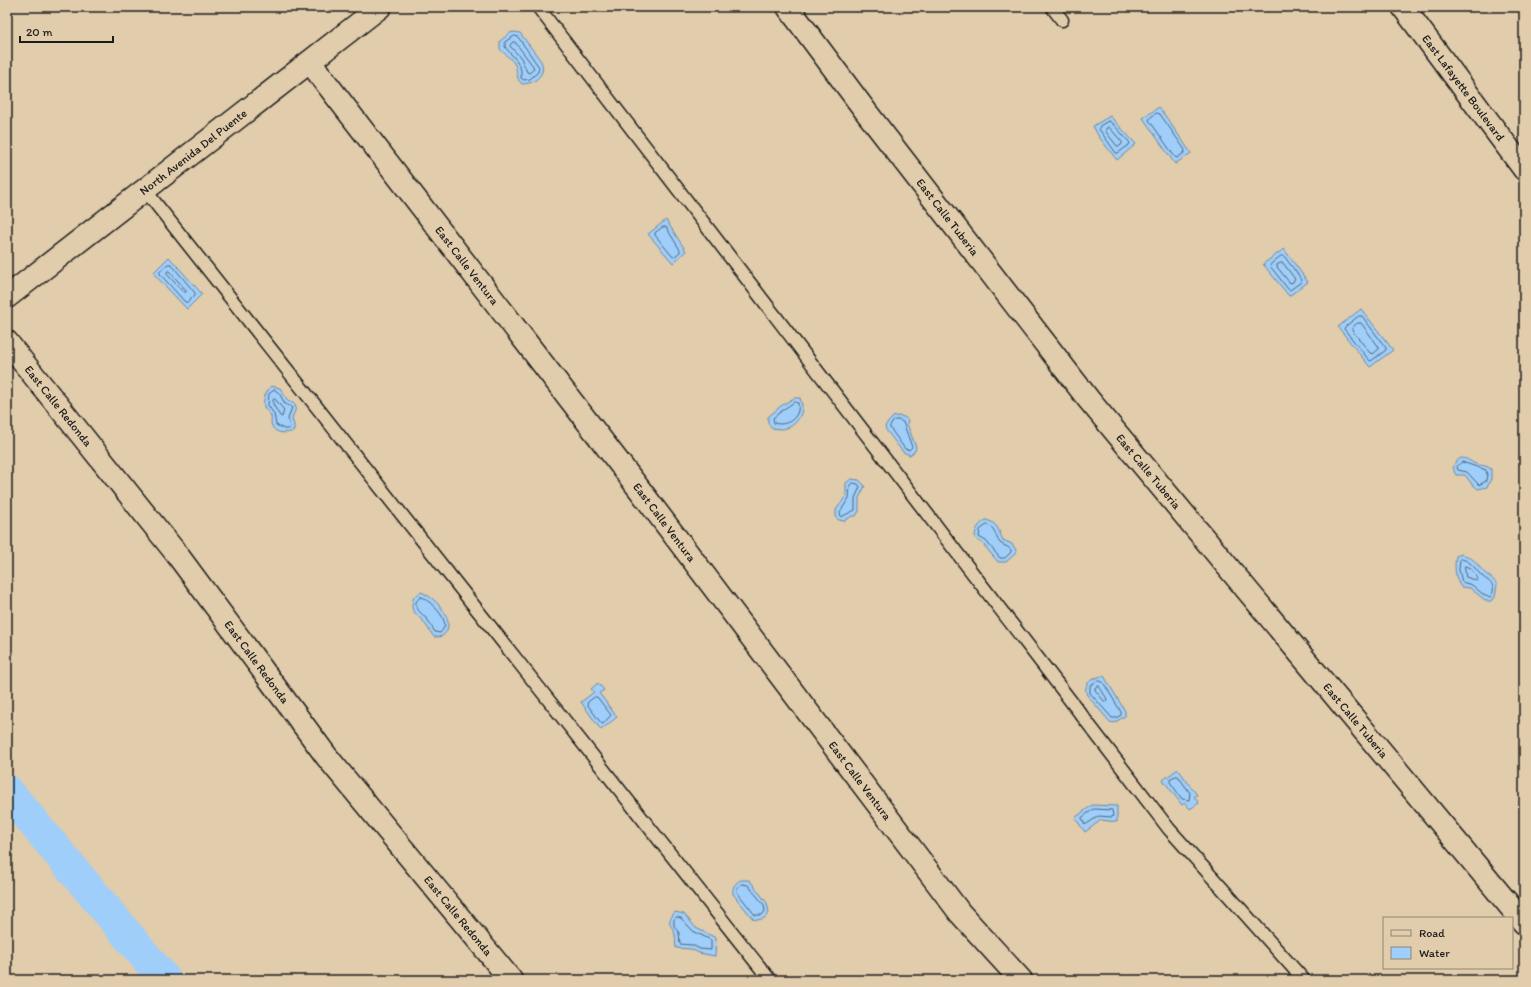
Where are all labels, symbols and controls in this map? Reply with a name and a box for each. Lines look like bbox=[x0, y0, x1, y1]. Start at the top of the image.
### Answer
scale bar bbox=[20, 18, 113, 44]
text: 20 m bbox=[26, 25, 53, 39]
street label: East Lafayette Boulevard bbox=[1419, 32, 1508, 144]
street label: North Avenida Del Puente bbox=[137, 106, 250, 198]
street label: East Calle Tuberia bbox=[913, 176, 982, 259]
street label: East Calle Ventura bbox=[432, 223, 502, 308]
street label: East Calle Redonda bbox=[22, 363, 95, 450]
street label: East Calle Tuberia bbox=[1113, 431, 1184, 513]
street label: East Calle Ventura bbox=[630, 480, 699, 565]
street label: East Calle Redonda bbox=[221, 618, 292, 707]
street label: East Calle Tuberia bbox=[1320, 680, 1391, 762]
street label: East Calle Ventura bbox=[825, 738, 895, 824]
street label: East Calle Redonda bbox=[421, 873, 496, 959]
legend bbox=[1383, 917, 1513, 969]
text: Road bbox=[1419, 926, 1445, 940]
text: Water bbox=[1419, 946, 1450, 960]

